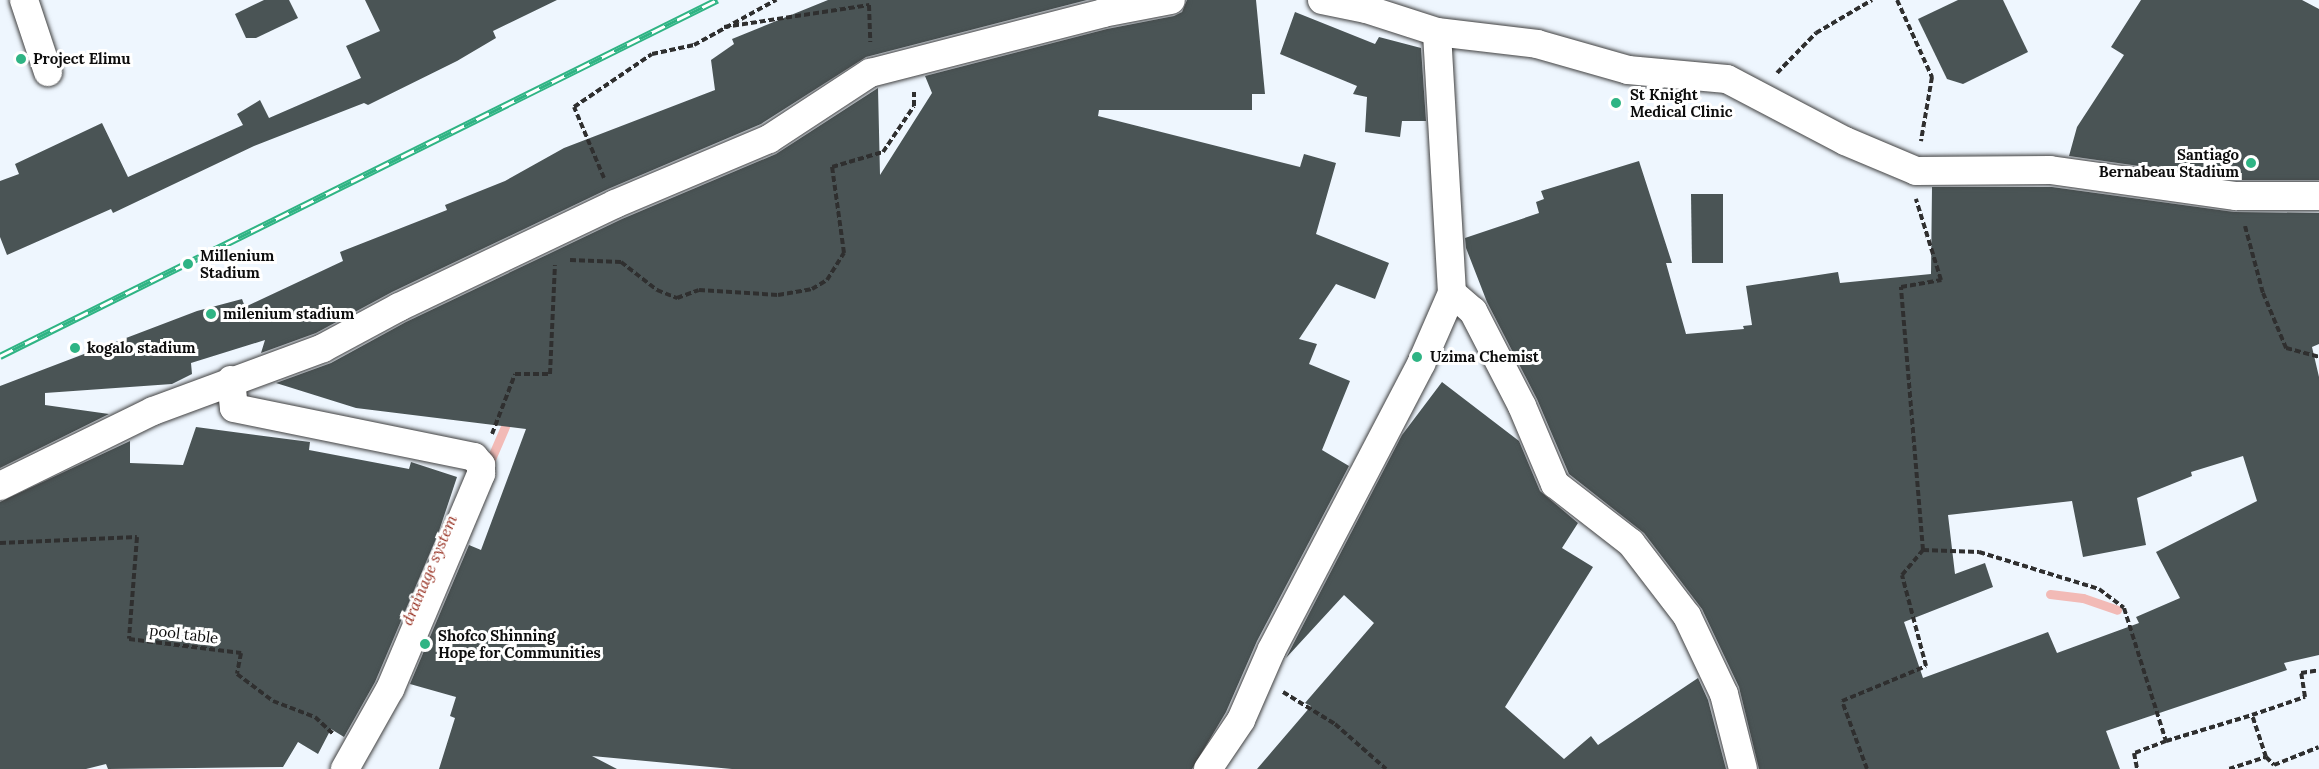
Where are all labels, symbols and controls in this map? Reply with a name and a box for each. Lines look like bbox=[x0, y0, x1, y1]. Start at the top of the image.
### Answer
place label: Project Elimu bbox=[33, 50, 131, 68]
marker: Project Elimu bbox=[14, 52, 28, 66]
place label: St Knight Medical Clinic bbox=[1630, 85, 1733, 120]
marker: St Knight Medical Clinic bbox=[1607, 94, 1625, 112]
place label: Santiago Bernabeau Stadium bbox=[2099, 145, 2239, 180]
marker: Santiago Bernabeau Stadium bbox=[2244, 156, 2258, 170]
place label: Millenium Stadium bbox=[200, 246, 274, 281]
marker: Millenium Stadium bbox=[181, 257, 195, 271]
place label: milenium stadium bbox=[223, 305, 354, 323]
marker: milenium stadium bbox=[204, 307, 218, 321]
place label: kogalo stadium bbox=[87, 339, 196, 357]
marker: kogalo stadium bbox=[68, 341, 82, 355]
marker: Uzima Chemist bbox=[1408, 348, 1426, 366]
place label: Uzima Chemist bbox=[1430, 348, 1539, 366]
water label: drainage system bbox=[397, 512, 461, 628]
street label: pool table bbox=[149, 621, 219, 647]
place label: Shofco Shinning Hope for Communities bbox=[438, 626, 601, 661]
marker: Shofco Shinning Hope for Communities bbox=[416, 635, 434, 653]

